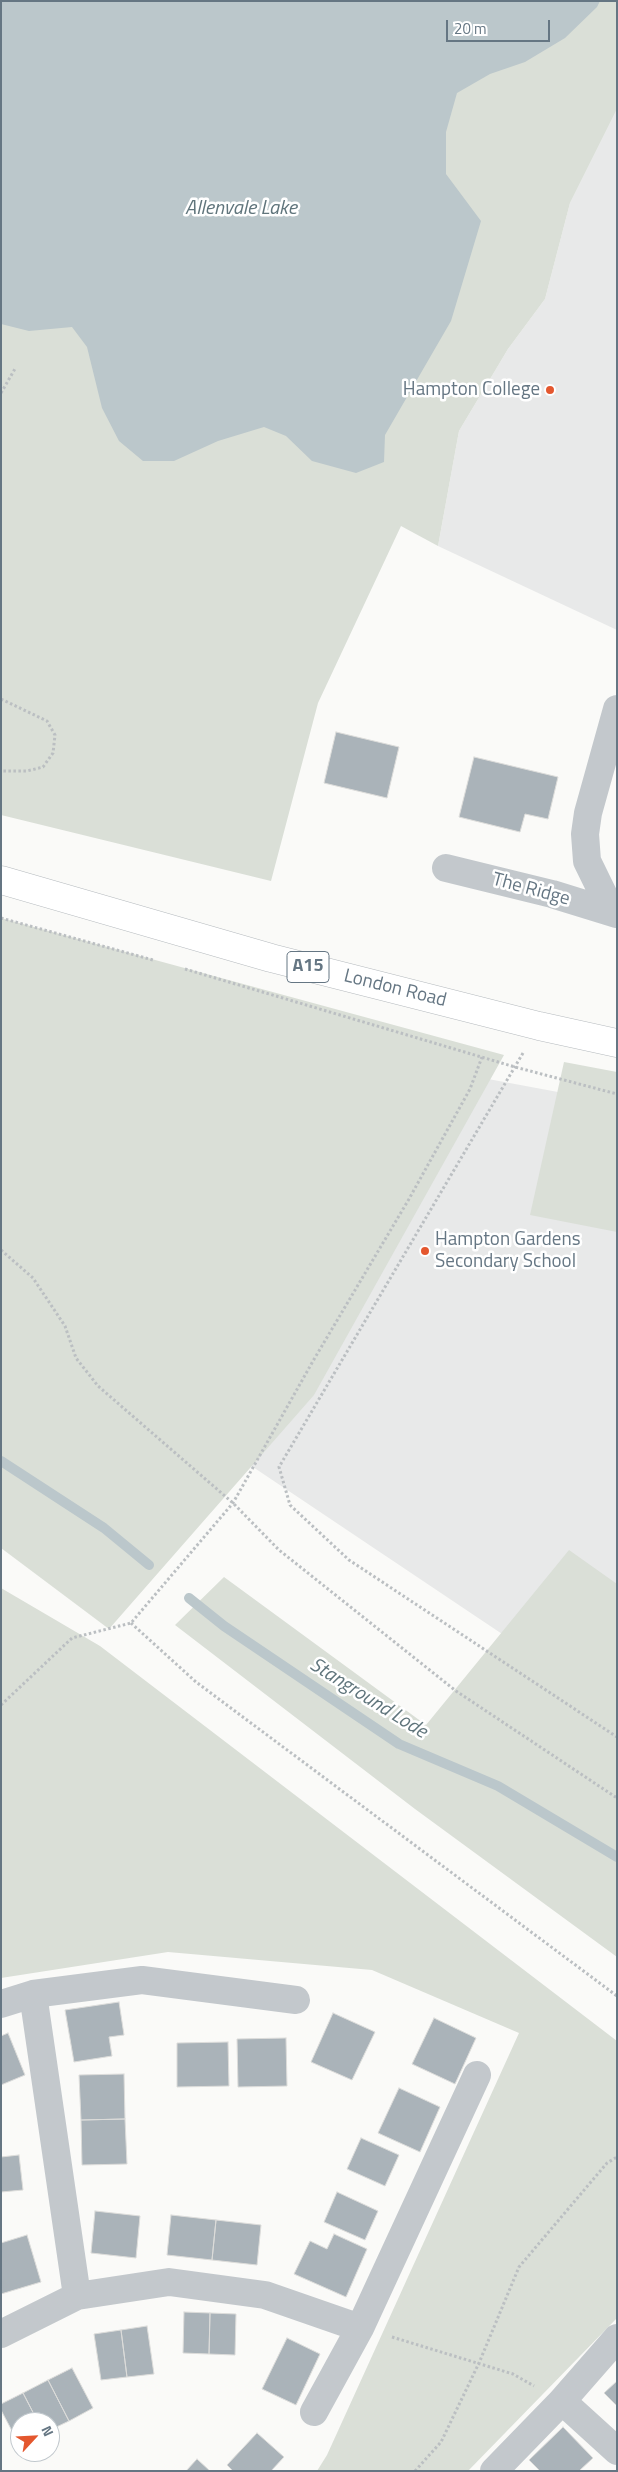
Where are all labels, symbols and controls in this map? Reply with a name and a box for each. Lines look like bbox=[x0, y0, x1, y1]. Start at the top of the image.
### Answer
scale bar bbox=[448, 10, 552, 42]
text: 20 m bbox=[454, 17, 487, 40]
water label: Allenvale Lake bbox=[185, 197, 297, 221]
place label: Hampton College bbox=[403, 379, 540, 401]
marker: Hampton College bbox=[544, 384, 556, 396]
street label: The Ridge bbox=[490, 869, 572, 911]
road number: A15 bbox=[287, 952, 329, 982]
street label: London Road bbox=[341, 965, 449, 1013]
place label: Hampton Gardens Secondary School bbox=[435, 1229, 581, 1273]
marker: Hampton Gardens Secondary School bbox=[419, 1245, 431, 1257]
water label: Stanground Lode bbox=[305, 1653, 431, 1745]
north arrow bbox=[10, 2412, 60, 2462]
text: N bbox=[37, 2422, 60, 2440]

